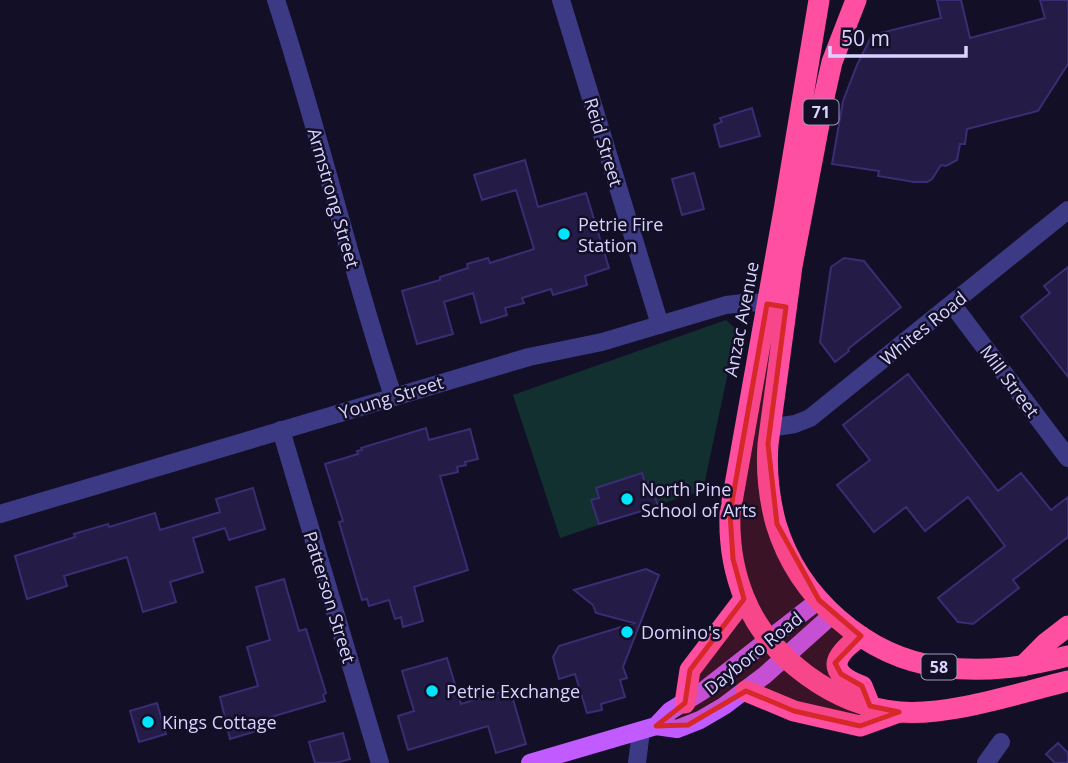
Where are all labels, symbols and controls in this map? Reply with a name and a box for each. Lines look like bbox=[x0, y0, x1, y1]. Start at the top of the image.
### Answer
scale bar bbox=[830, 14, 967, 58]
text: 50 m bbox=[841, 24, 890, 52]
street label: Reid Street bbox=[579, 95, 629, 189]
road number: 71 bbox=[804, 100, 838, 124]
street label: Armstrong Street bbox=[303, 125, 365, 271]
place label: Petrie Fire Station bbox=[578, 212, 663, 257]
marker: Petrie Fire Station bbox=[556, 226, 572, 242]
street label: Anzac Avenue bbox=[718, 259, 764, 379]
street label: Whites Road bbox=[875, 286, 971, 370]
street label: Mill Street bbox=[975, 340, 1045, 422]
street label: Young Street bbox=[336, 370, 446, 424]
place label: North Pine School of Arts bbox=[641, 477, 757, 522]
marker: North Pine School of Arts bbox=[619, 491, 635, 507]
street label: Patterson Street bbox=[299, 528, 361, 666]
street label: Dayboro Road bbox=[699, 606, 807, 700]
place label: Domino's bbox=[641, 620, 721, 644]
marker: Domino's bbox=[619, 624, 635, 640]
road number: 58 bbox=[922, 654, 956, 680]
place label: Petrie Exchange bbox=[446, 679, 580, 703]
marker: Petrie Exchange bbox=[424, 683, 440, 699]
place label: Kings Cottage bbox=[162, 710, 277, 734]
marker: Kings Cottage bbox=[140, 714, 156, 730]

